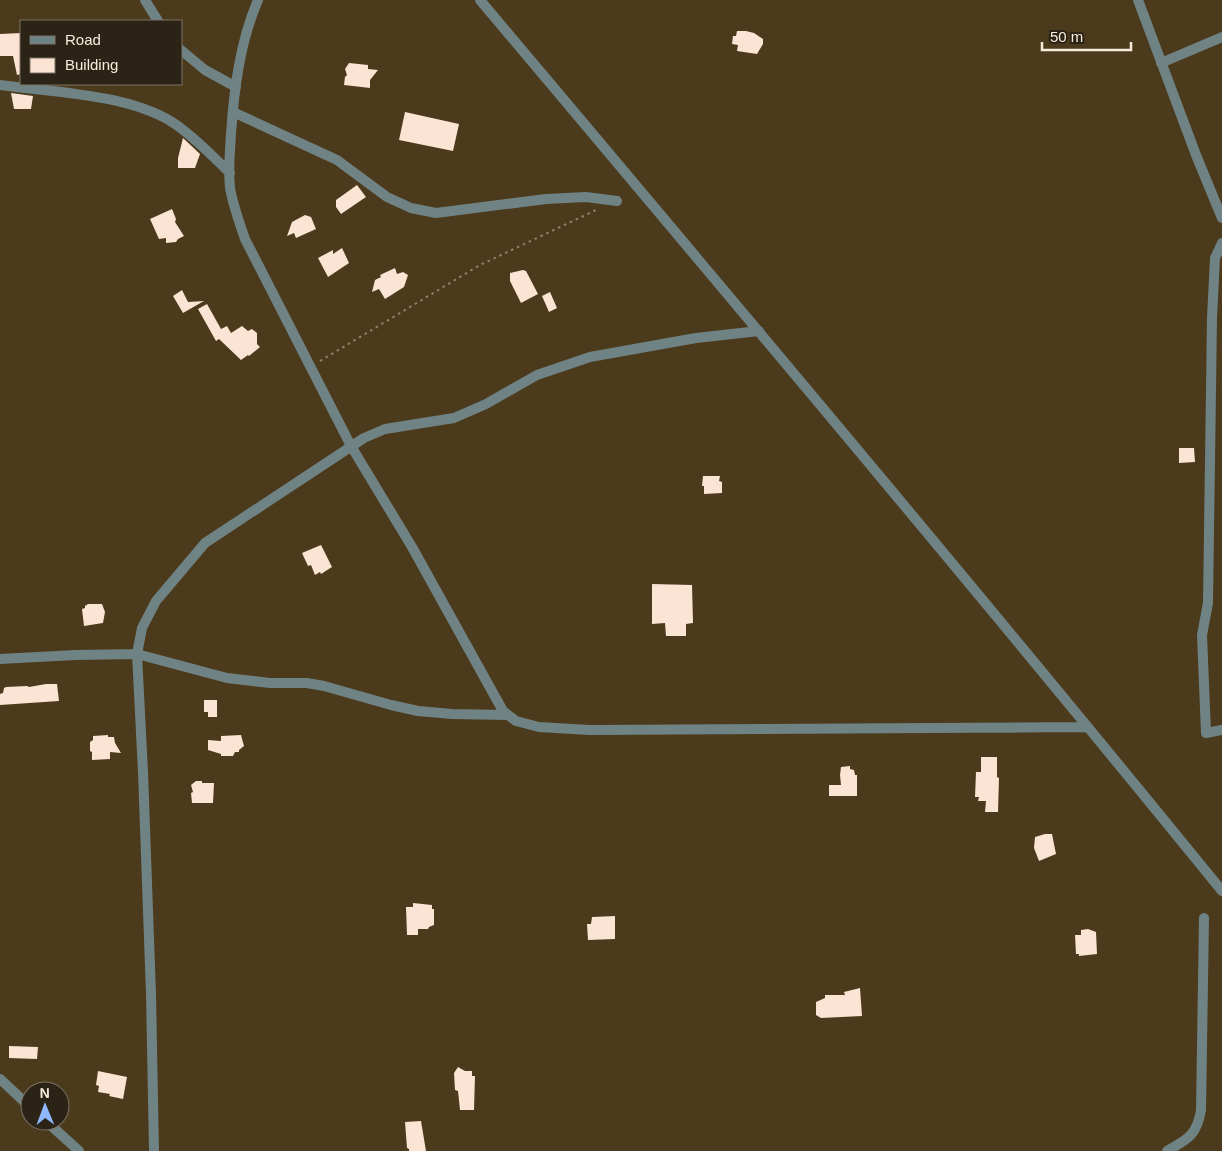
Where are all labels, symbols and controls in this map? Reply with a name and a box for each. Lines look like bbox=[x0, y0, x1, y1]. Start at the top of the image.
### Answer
legend bbox=[20, 20, 182, 85]
scale bar bbox=[1042, 20, 1131, 52]
text: 50 m bbox=[1050, 28, 1083, 45]
text: Road bbox=[65, 31, 101, 48]
text: Building bbox=[65, 56, 118, 73]
north arrow bbox=[20, 1081, 70, 1131]
text: N bbox=[40, 1085, 50, 1101]

